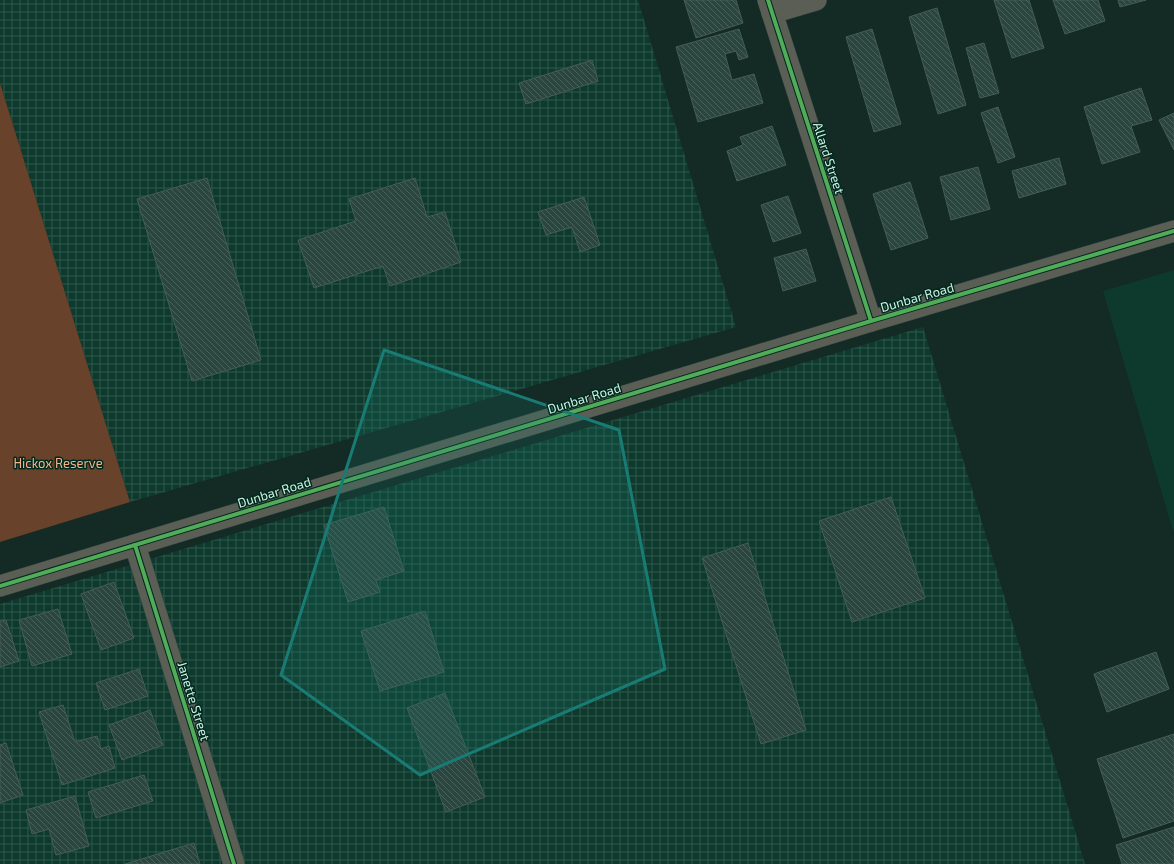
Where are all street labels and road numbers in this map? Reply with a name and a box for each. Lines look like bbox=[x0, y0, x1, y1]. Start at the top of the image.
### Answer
street label: Allard Street bbox=[810, 120, 848, 196]
street label: Dunbar Road bbox=[878, 279, 956, 315]
street label: Dunbar Road bbox=[545, 379, 623, 417]
street label: Dunbar Road bbox=[235, 473, 313, 511]
street label: Janette Street bbox=[174, 659, 214, 743]

